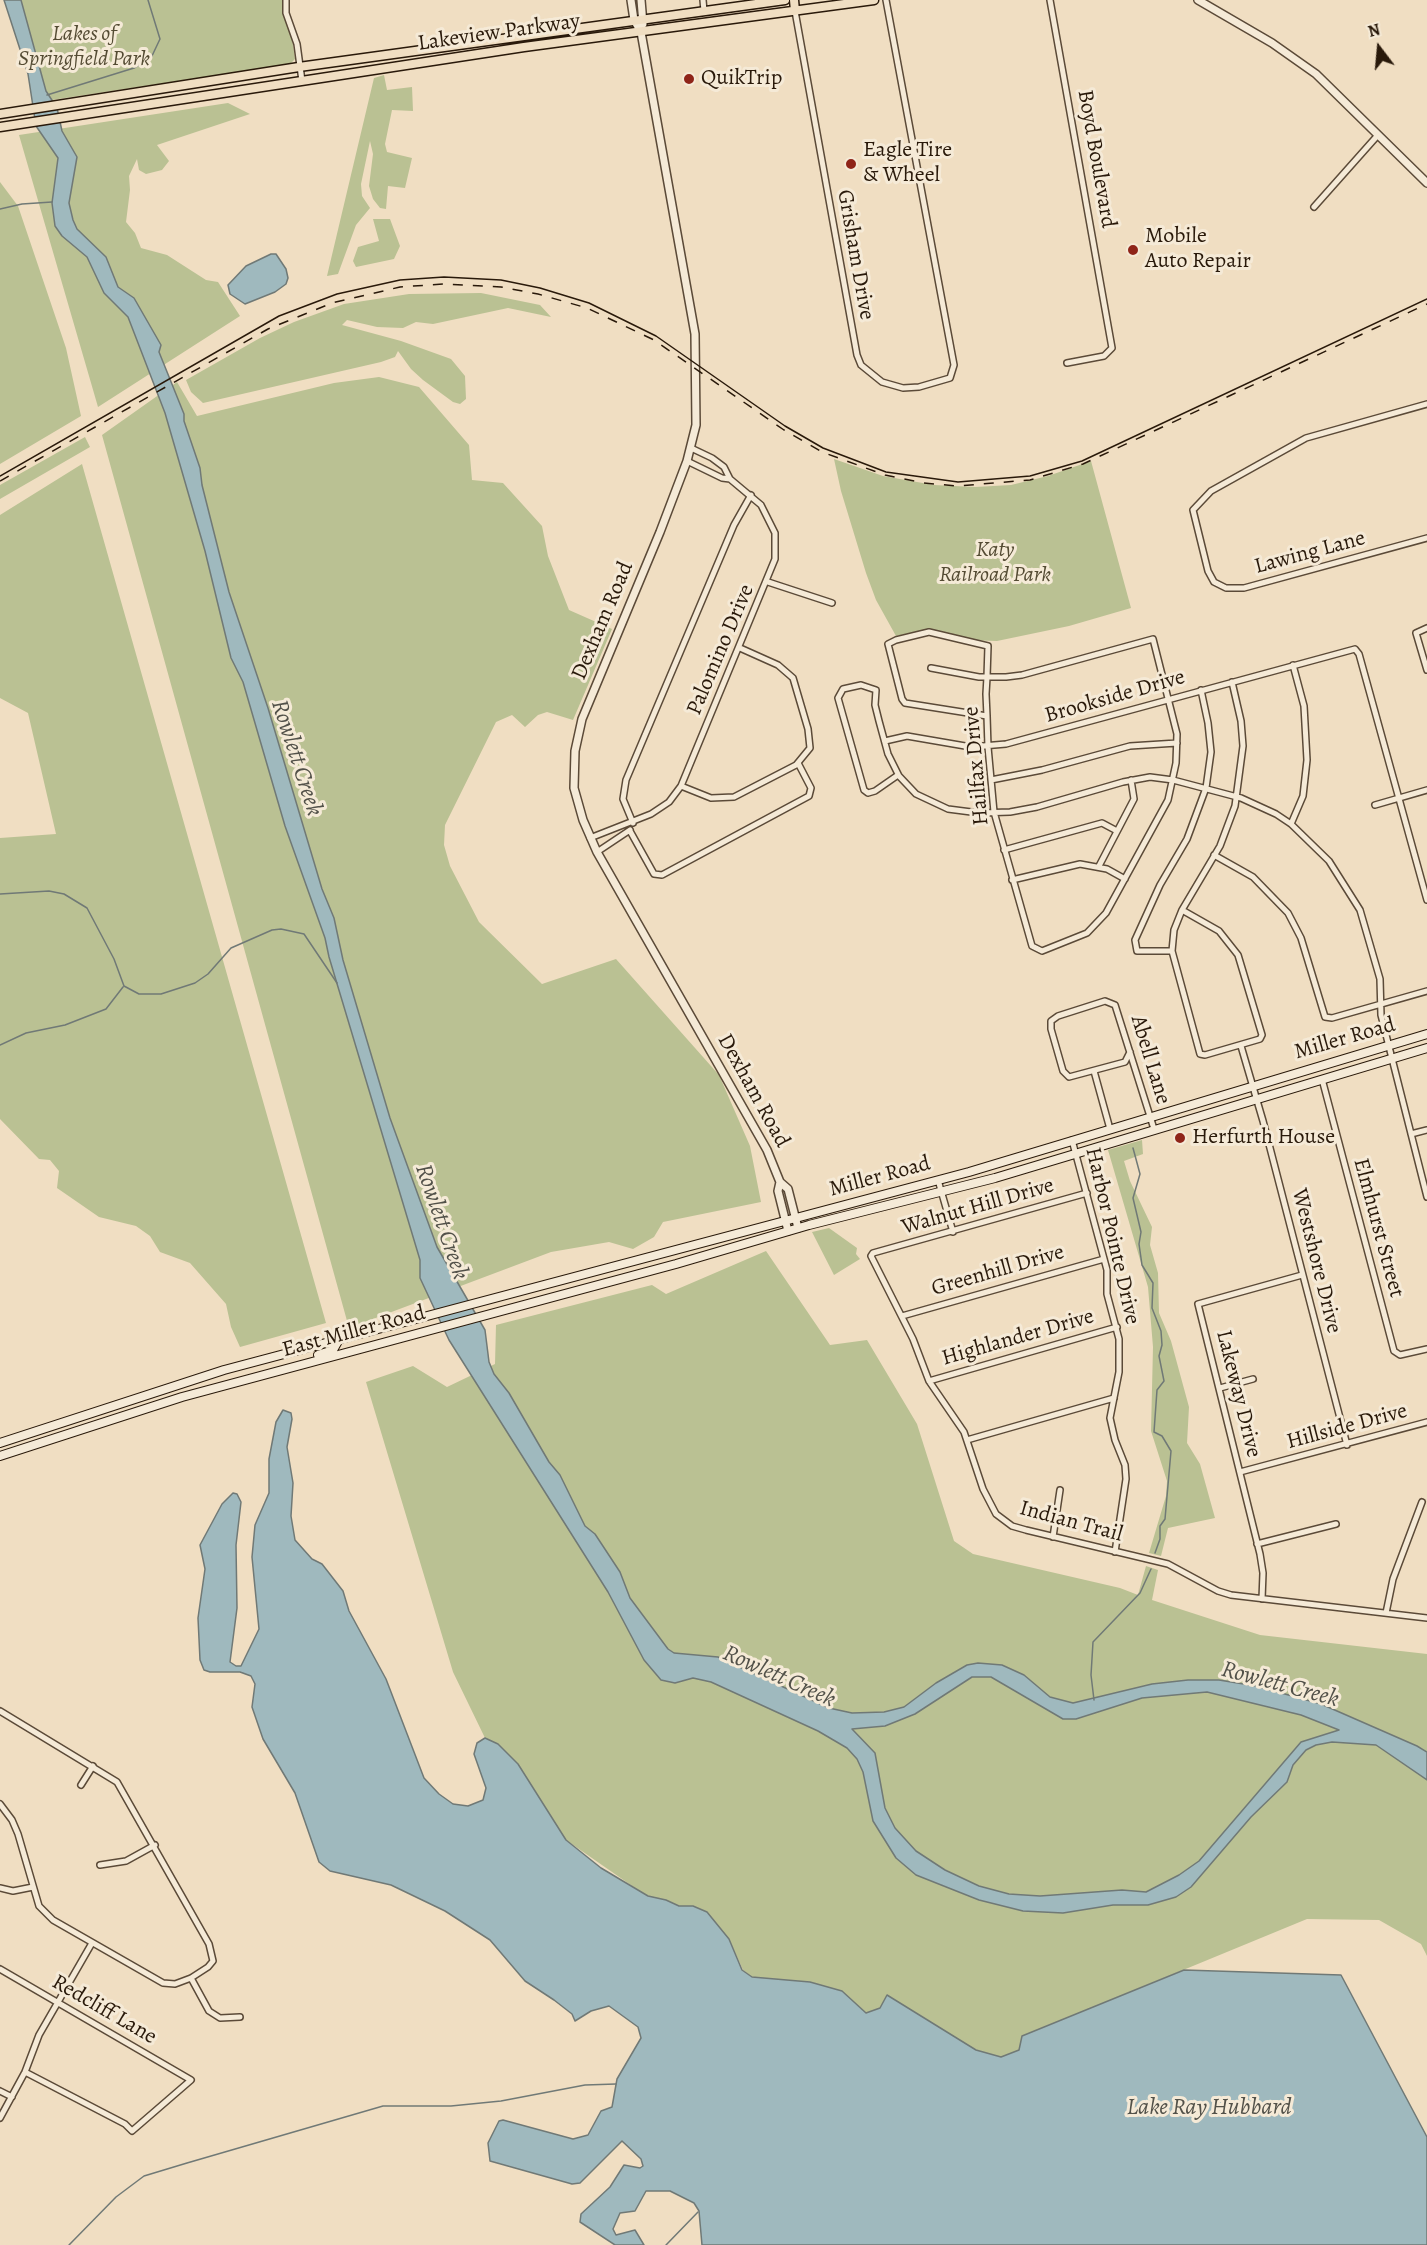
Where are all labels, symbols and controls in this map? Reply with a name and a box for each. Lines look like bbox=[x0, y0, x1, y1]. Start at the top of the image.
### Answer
street label: Lakeview Parkway bbox=[416, 9, 582, 57]
north arrow bbox=[1349, 18, 1409, 78]
text: N bbox=[1365, 19, 1383, 43]
park label: Lakes of Springfield Park bbox=[18, 22, 150, 74]
place label: QuikTrip bbox=[701, 66, 782, 92]
marker: QuikTrip bbox=[682, 72, 696, 86]
street label: Boyd Boulevard bbox=[1071, 88, 1121, 230]
place label: Eagle Tire & Wheel bbox=[863, 138, 952, 190]
marker: Eagle Tire & Wheel bbox=[844, 157, 858, 171]
street label: Grisham Drive bbox=[831, 188, 879, 322]
place label: Mobile Auto Repair bbox=[1145, 224, 1251, 276]
marker: Mobile Auto Repair bbox=[1126, 243, 1140, 257]
street label: Lawing Lane bbox=[1252, 526, 1368, 580]
park label: Katy Railroad Park bbox=[939, 538, 1051, 590]
street label: Dexham Road bbox=[566, 558, 640, 684]
street label: Palomino Drive bbox=[682, 581, 760, 719]
street label: Brookside Drive bbox=[1042, 664, 1188, 730]
water label: Rowlett Creek bbox=[264, 696, 328, 820]
street label: Hailfax Drive bbox=[959, 705, 995, 827]
street label: Abell Lane bbox=[1124, 1012, 1176, 1108]
street label: Miller Road bbox=[1291, 1012, 1399, 1066]
street label: Dexham Road bbox=[711, 1030, 795, 1152]
place label: Herfurth House bbox=[1192, 1125, 1335, 1151]
marker: Herfurth House bbox=[1173, 1131, 1187, 1145]
street label: Harbor Pointe Drive bbox=[1079, 1145, 1145, 1327]
street label: Miller Road bbox=[826, 1151, 934, 1203]
street label: Elmhurst Street bbox=[1347, 1155, 1409, 1301]
water label: Rowlett Creek bbox=[408, 1160, 474, 1284]
street label: Walnut Hill Drive bbox=[899, 1173, 1057, 1241]
street label: Westshore Drive bbox=[1285, 1186, 1347, 1336]
street label: Greenhill Drive bbox=[929, 1239, 1067, 1303]
street label: East Miller Road bbox=[280, 1300, 428, 1364]
street label: Highlander Drive bbox=[939, 1304, 1097, 1372]
street label: Lakeway Drive bbox=[1209, 1328, 1267, 1460]
street label: Hillside Drive bbox=[1284, 1398, 1410, 1456]
street label: Indian Trail bbox=[1016, 1496, 1126, 1548]
water label: Rowlett Creek bbox=[718, 1639, 840, 1715]
water label: Rowlett Creek bbox=[1218, 1656, 1342, 1714]
street label: Redcliff Lane bbox=[47, 1969, 161, 2051]
water label: Lake Ray Hubbard bbox=[1126, 2094, 1292, 2122]

